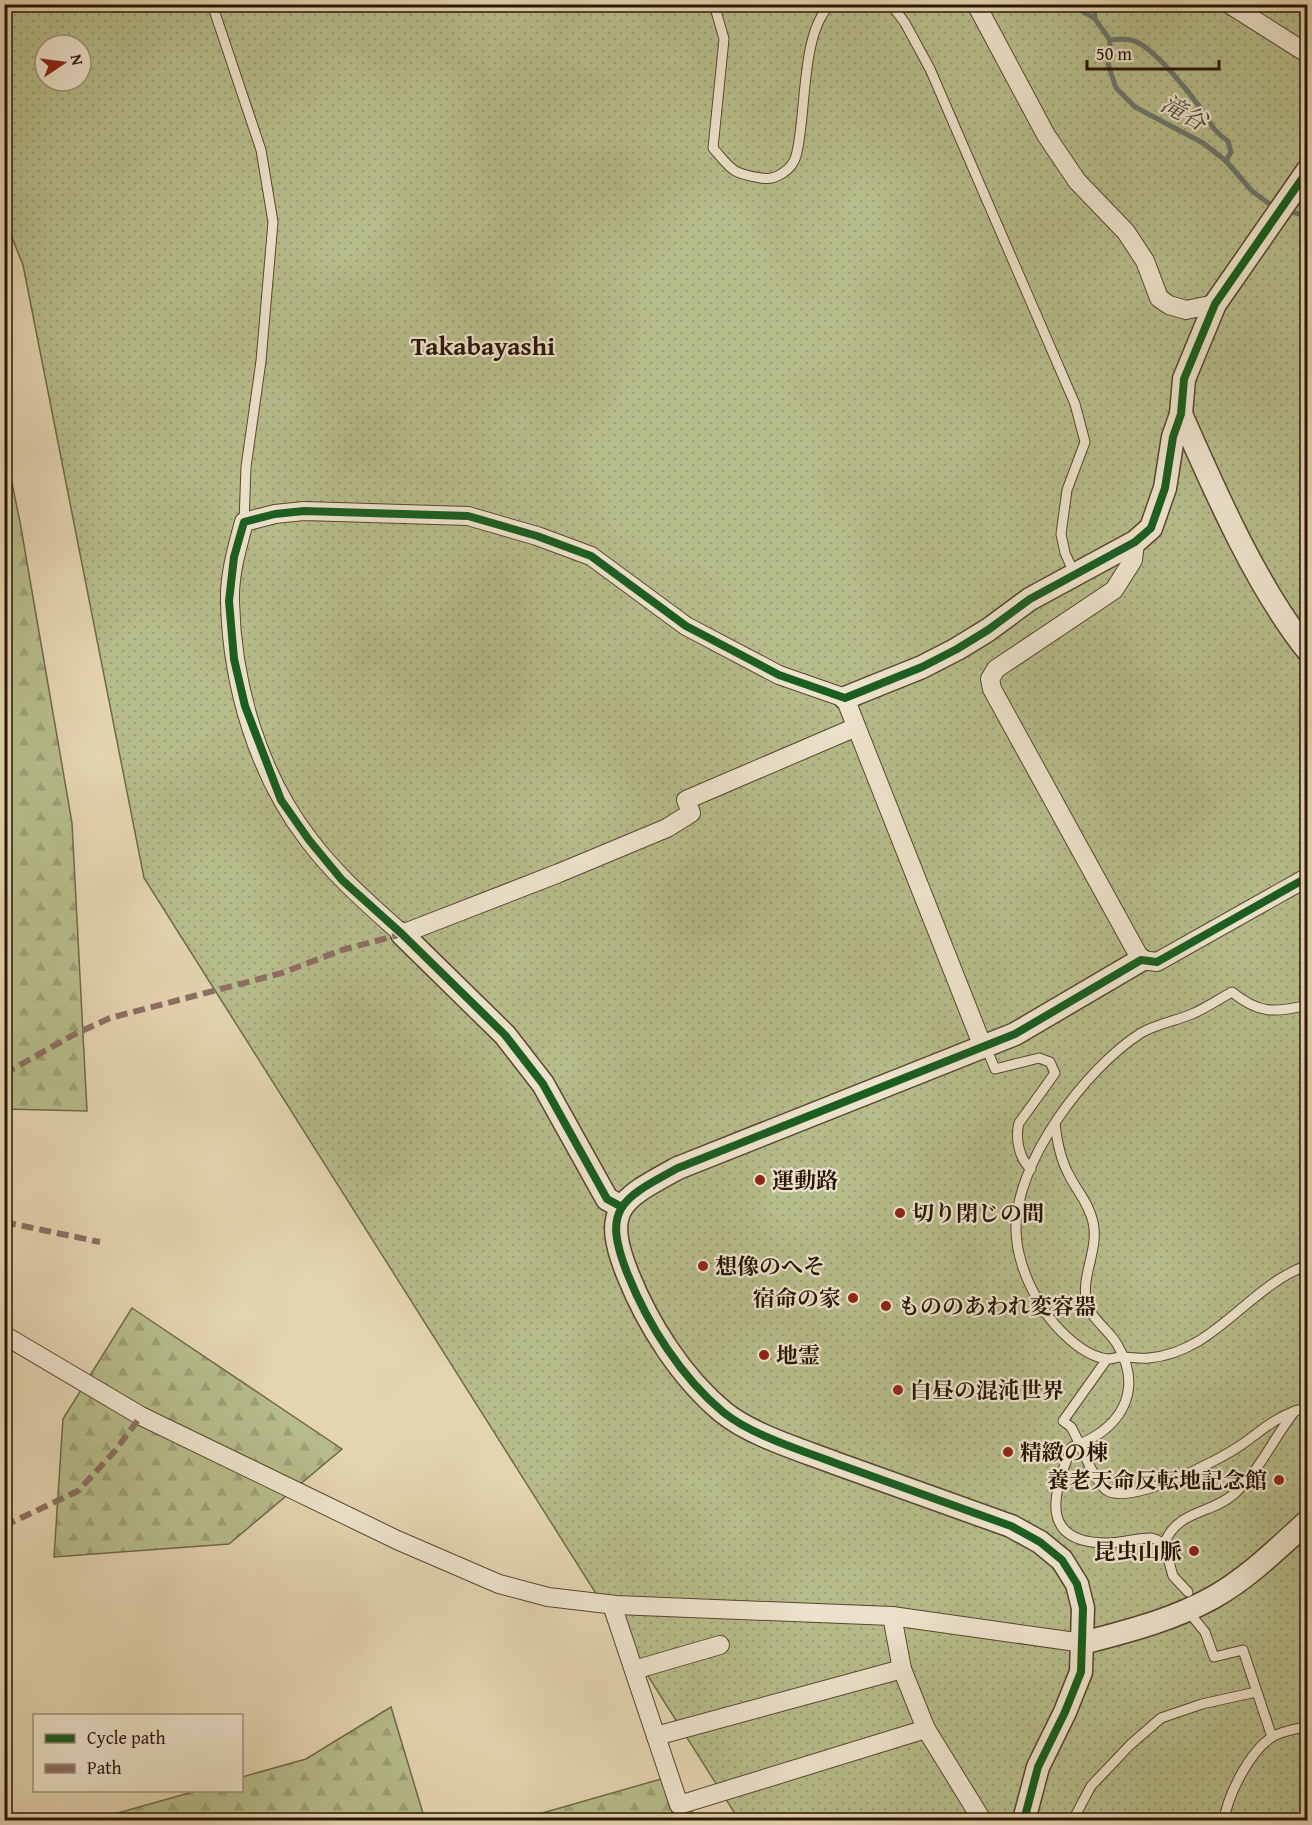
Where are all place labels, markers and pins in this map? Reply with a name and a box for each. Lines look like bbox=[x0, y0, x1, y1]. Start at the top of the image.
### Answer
place label: 運動路 bbox=[772, 1164, 838, 1196]
marker: 運動路 bbox=[753, 1173, 767, 1187]
place label: 切り閉じの間 bbox=[912, 1197, 1044, 1229]
marker: 切り閉じの間 bbox=[893, 1206, 907, 1220]
place label: 想像のへそ bbox=[715, 1250, 825, 1282]
marker: 想像のへそ bbox=[696, 1259, 710, 1273]
place label: 宿命の家 bbox=[753, 1282, 841, 1314]
place label: もののあわれ変容器 bbox=[898, 1290, 1096, 1322]
marker: 宿命の家 bbox=[846, 1291, 860, 1305]
marker: もののあわれ変容器 bbox=[879, 1299, 893, 1313]
place label: 地霊 bbox=[776, 1339, 820, 1371]
marker: 地霊 bbox=[757, 1348, 771, 1362]
place label: 白昼の混沌世界 bbox=[910, 1374, 1064, 1406]
marker: 白昼の混沌世界 bbox=[891, 1383, 905, 1397]
place label: 精緻の棟 bbox=[1020, 1436, 1108, 1468]
marker: 精緻の棟 bbox=[1001, 1445, 1015, 1459]
place label: 養老天命反転地記念館 bbox=[1047, 1464, 1267, 1496]
marker: 養老天命反転地記念館 bbox=[1272, 1473, 1286, 1487]
place label: 昆虫山脈 bbox=[1094, 1535, 1182, 1567]
marker: 昆虫山脈 bbox=[1187, 1544, 1201, 1558]

